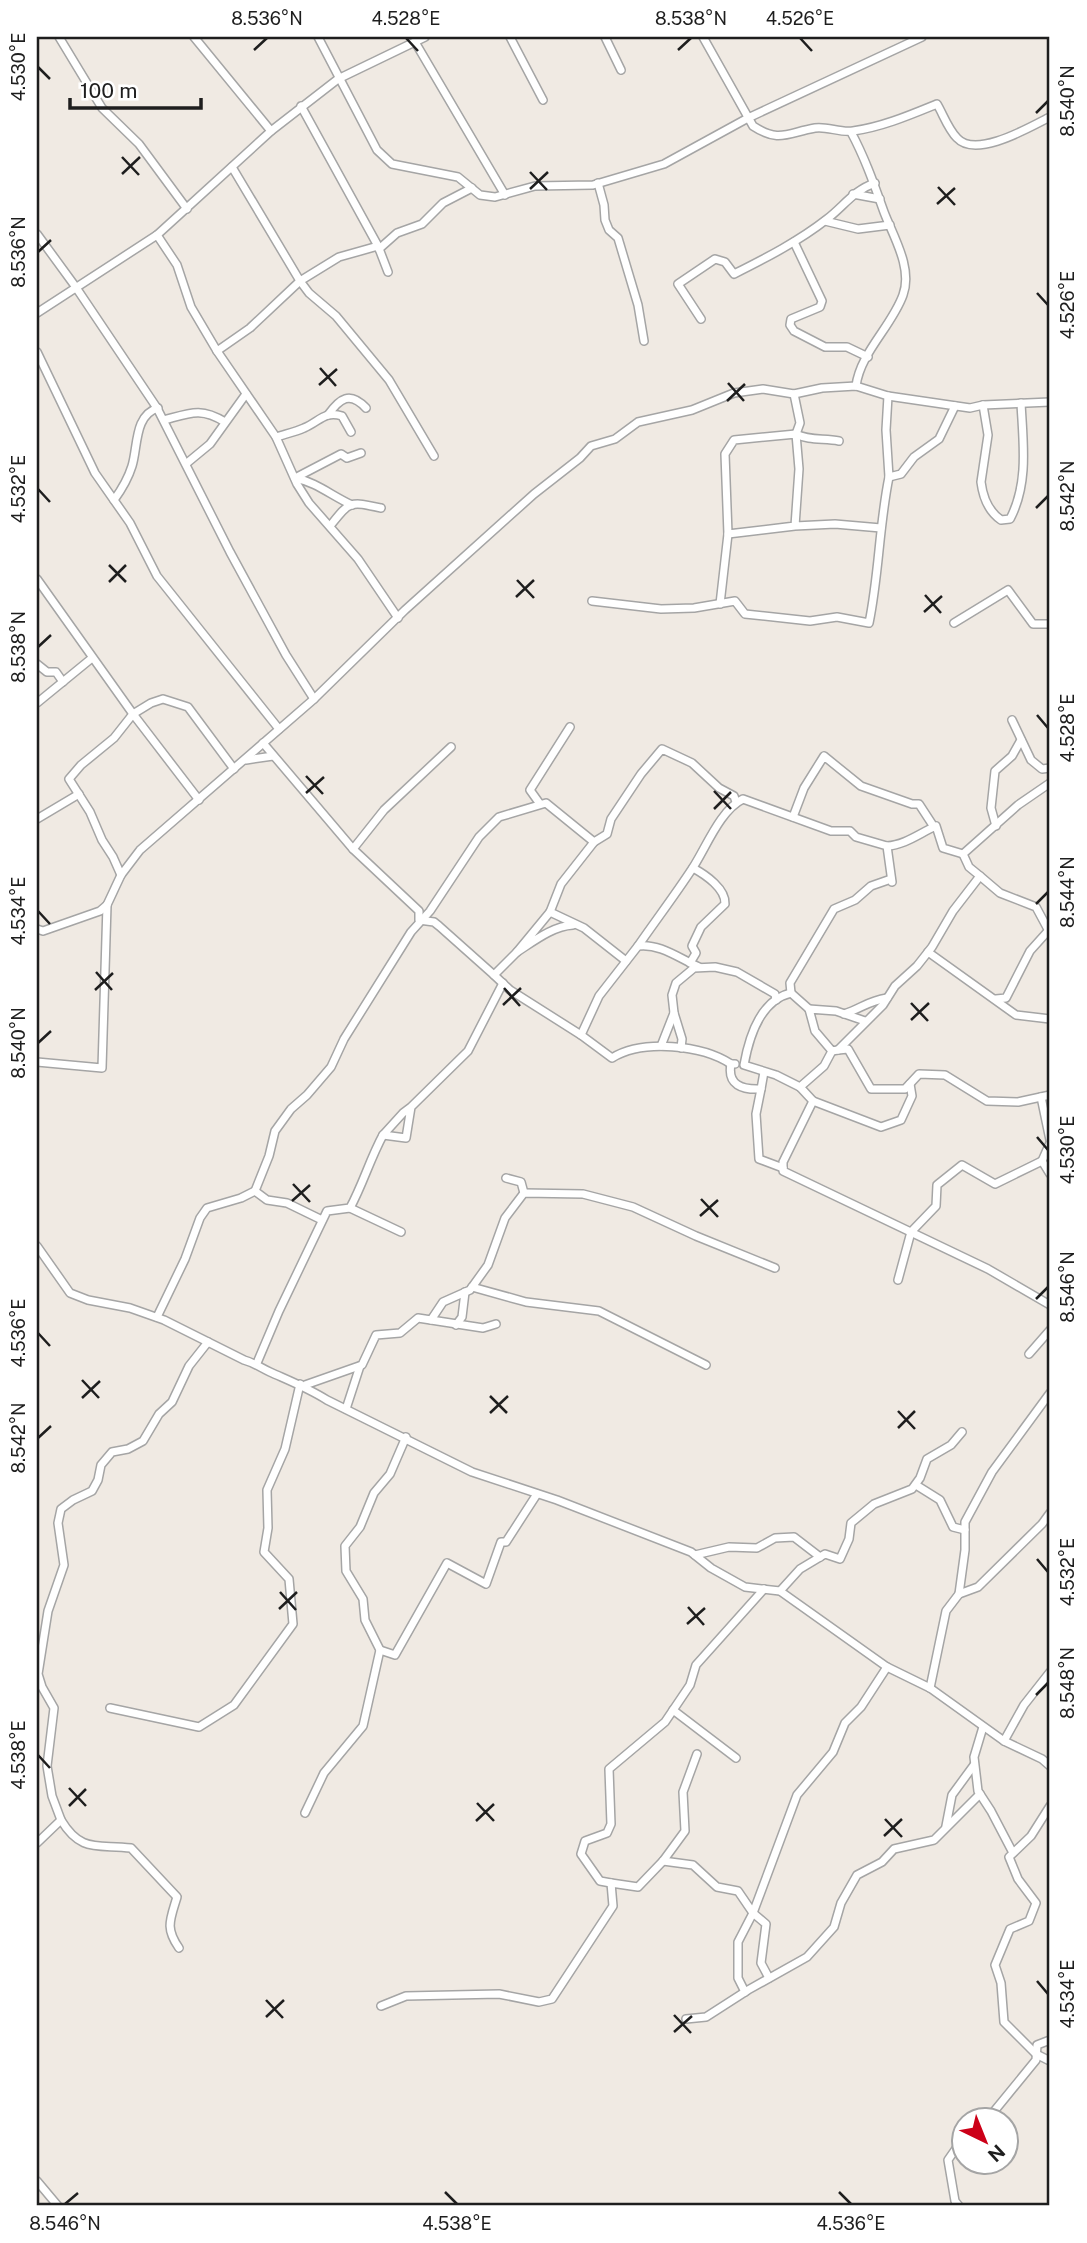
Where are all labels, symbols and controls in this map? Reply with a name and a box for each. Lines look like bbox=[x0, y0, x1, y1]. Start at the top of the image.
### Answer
text: 8.536°N bbox=[231, 8, 303, 29]
text: 4.528°E bbox=[372, 8, 440, 29]
text: 8.538°N bbox=[655, 8, 727, 29]
text: 4.526°E bbox=[766, 8, 834, 29]
text: 4.530°E bbox=[8, 33, 29, 101]
text: 8.540°N bbox=[1057, 65, 1078, 137]
scale bar bbox=[70, 66, 201, 110]
text: 100 m bbox=[80, 78, 137, 103]
text: 8.536°N bbox=[8, 216, 29, 288]
text: 4.526°E bbox=[1057, 271, 1078, 339]
text: 4.532°E bbox=[8, 455, 29, 523]
text: 8.542°N bbox=[1057, 460, 1078, 532]
text: 8.538°N bbox=[8, 611, 29, 683]
text: 4.528°E bbox=[1057, 694, 1078, 762]
text: 8.544°N bbox=[1057, 856, 1078, 928]
text: 4.534°E bbox=[8, 876, 29, 946]
text: 8.540°N bbox=[8, 1007, 29, 1079]
text: 4.530°E bbox=[1057, 1116, 1078, 1184]
text: 8.546°N bbox=[1057, 1251, 1078, 1323]
text: 4.536°E bbox=[8, 1299, 29, 1367]
text: 8.542°N bbox=[8, 1402, 29, 1474]
text: 4.532°E bbox=[1057, 1538, 1078, 1606]
text: 8.548°N bbox=[1057, 1647, 1078, 1719]
text: 4.538°E bbox=[8, 1720, 29, 1790]
text: 4.534°E bbox=[1057, 1959, 1078, 2029]
north arrow bbox=[950, 2106, 1020, 2176]
text: N bbox=[984, 2140, 1010, 2167]
text: 8.546°N bbox=[29, 2213, 101, 2234]
text: 4.538°E bbox=[422, 2213, 492, 2234]
text: 4.536°E bbox=[817, 2213, 885, 2234]

